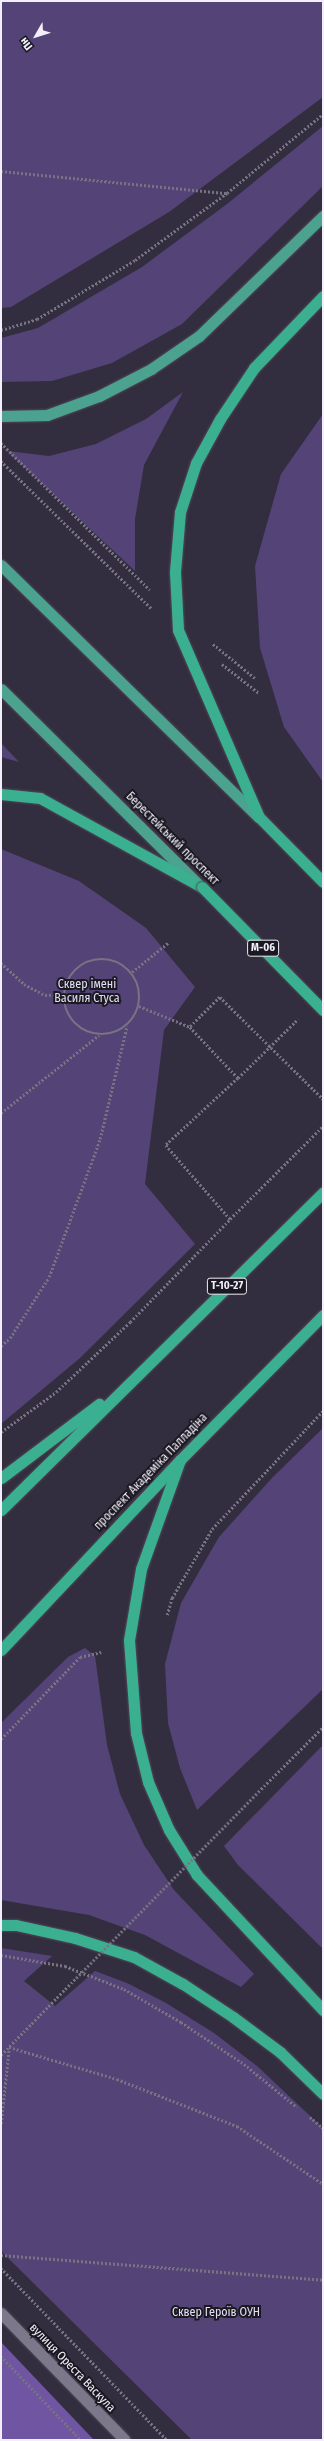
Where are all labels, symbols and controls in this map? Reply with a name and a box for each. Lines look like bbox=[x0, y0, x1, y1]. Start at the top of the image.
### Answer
north arrow bbox=[16, 16, 56, 56]
text: Пн bbox=[17, 35, 35, 53]
street label: Берестейський проспект bbox=[122, 789, 222, 889]
road number: М-06 bbox=[247, 939, 279, 957]
park label: Сквер імені Василя Стуса bbox=[54, 978, 120, 1006]
road number: Т-10-27 bbox=[206, 1277, 248, 1295]
street label: проспект Академіка Палладіна bbox=[91, 1411, 211, 1533]
park label: Сквер Героїв ОУН bbox=[172, 2306, 260, 2320]
street label: вулиця Ореста Васкула bbox=[26, 2321, 118, 2415]

